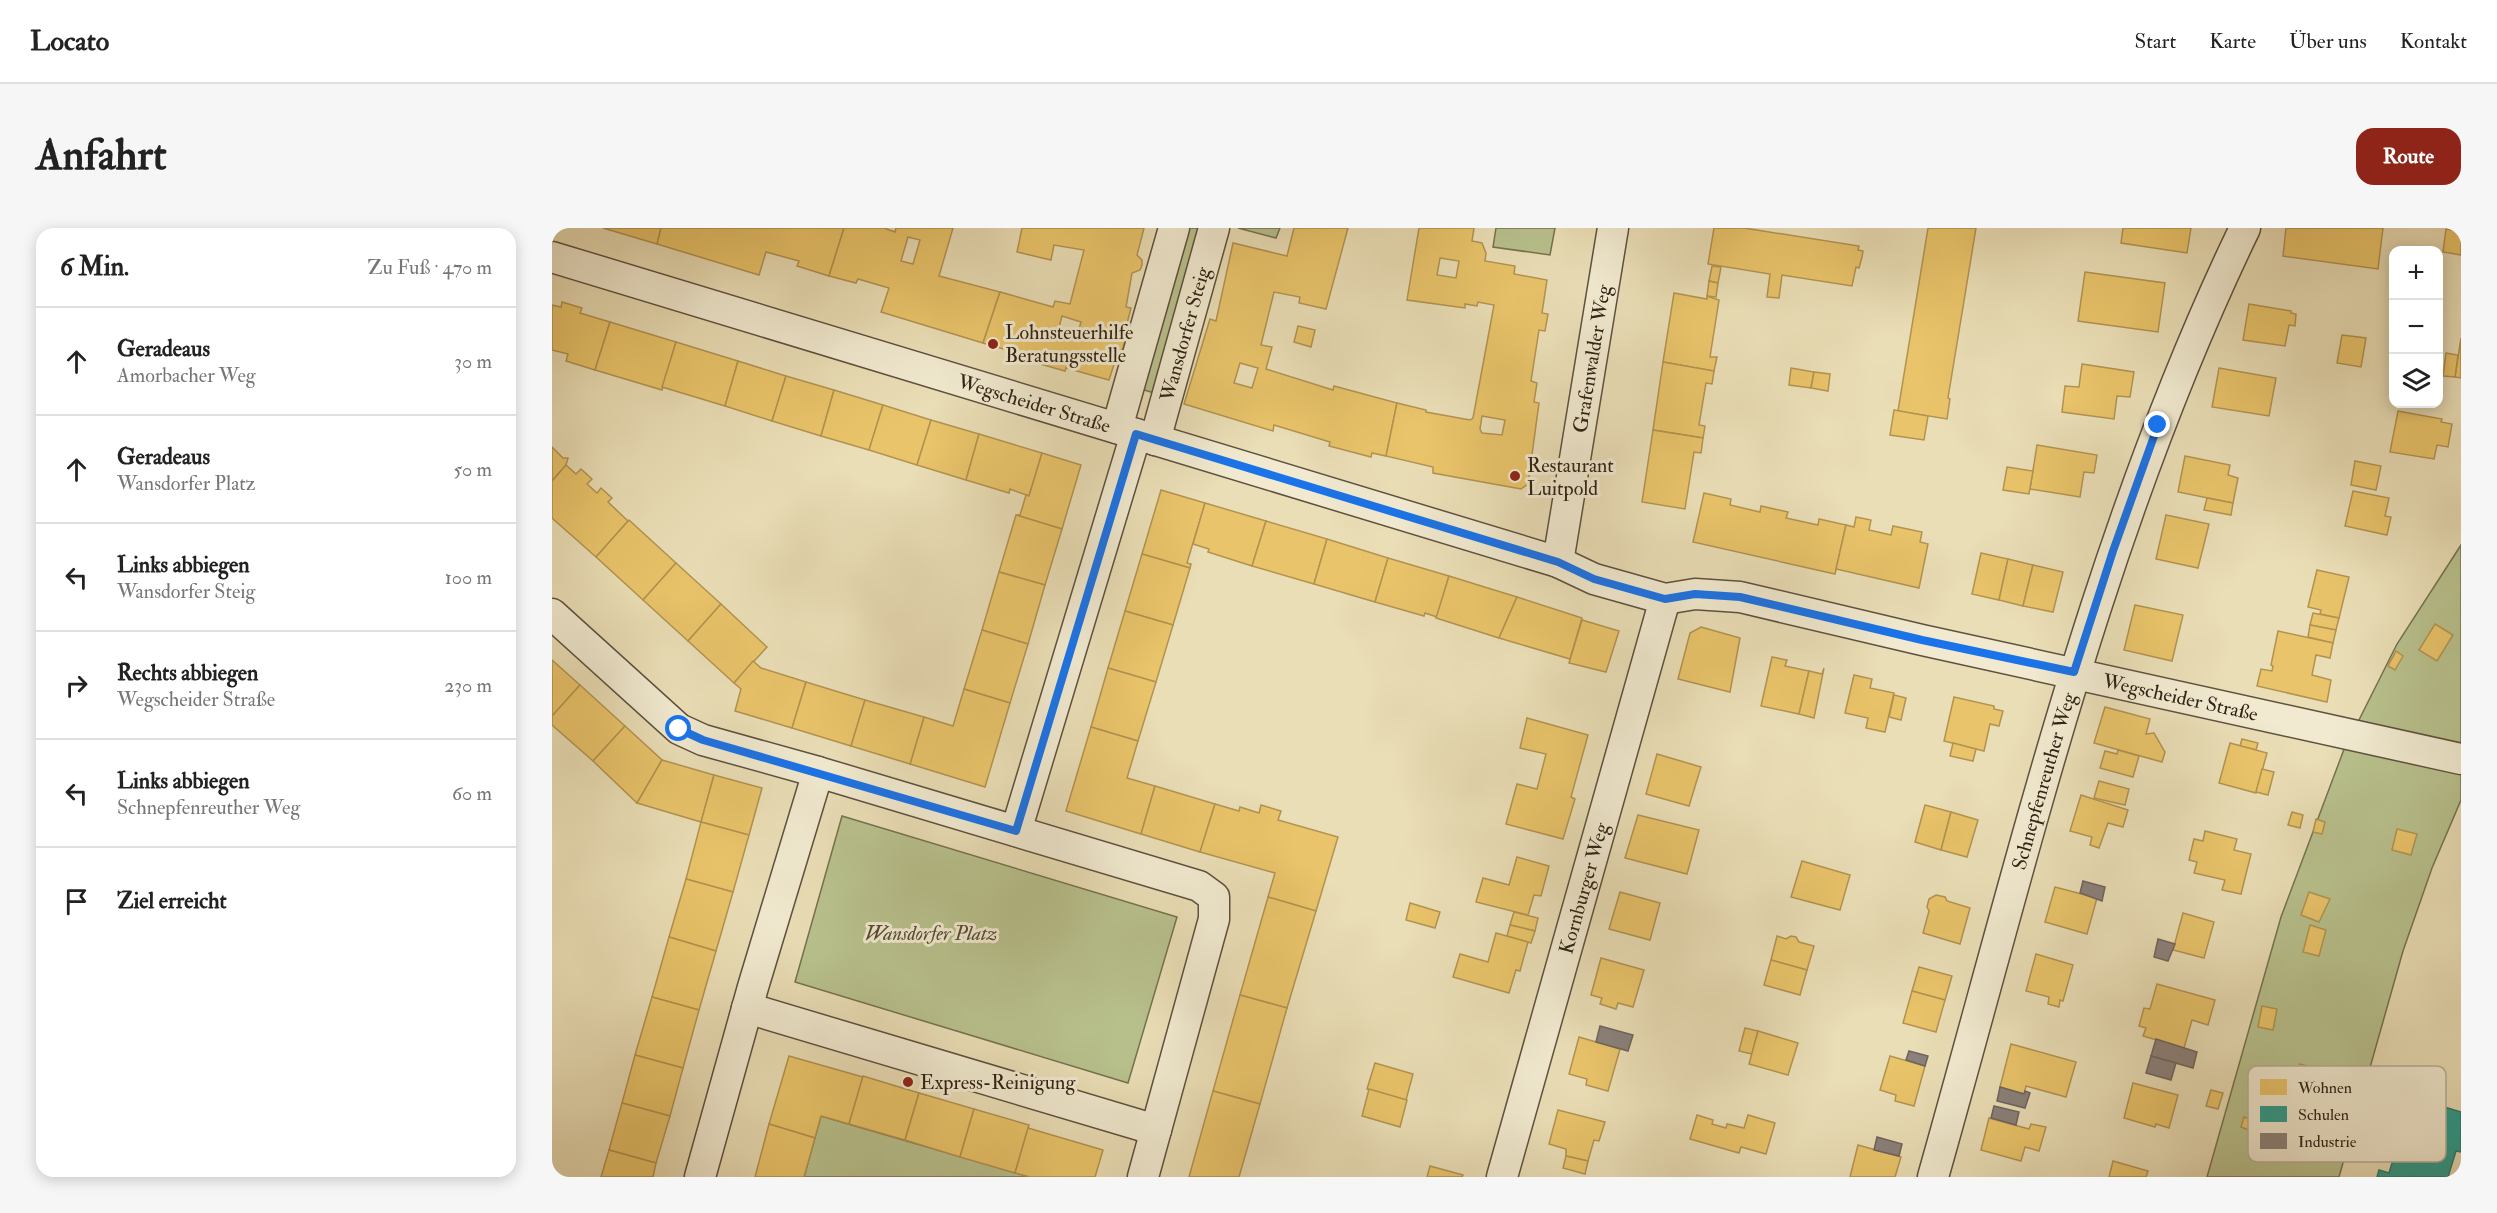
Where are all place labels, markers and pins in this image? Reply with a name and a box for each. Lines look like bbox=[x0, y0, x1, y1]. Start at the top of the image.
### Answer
place label: Lohnsteuerhilfe Beratungsstelle bbox=[1005, 320, 1133, 368]
marker: Lohnsteuerhilfe Beratungsstelle bbox=[986, 337, 1000, 351]
place label: Restaurant Luitpold bbox=[1527, 453, 1614, 502]
marker: Restaurant Luitpold bbox=[1508, 469, 1522, 483]
place label: Express-Reinigung bbox=[920, 1070, 1076, 1096]
marker: Express-Reinigung bbox=[901, 1075, 915, 1089]

